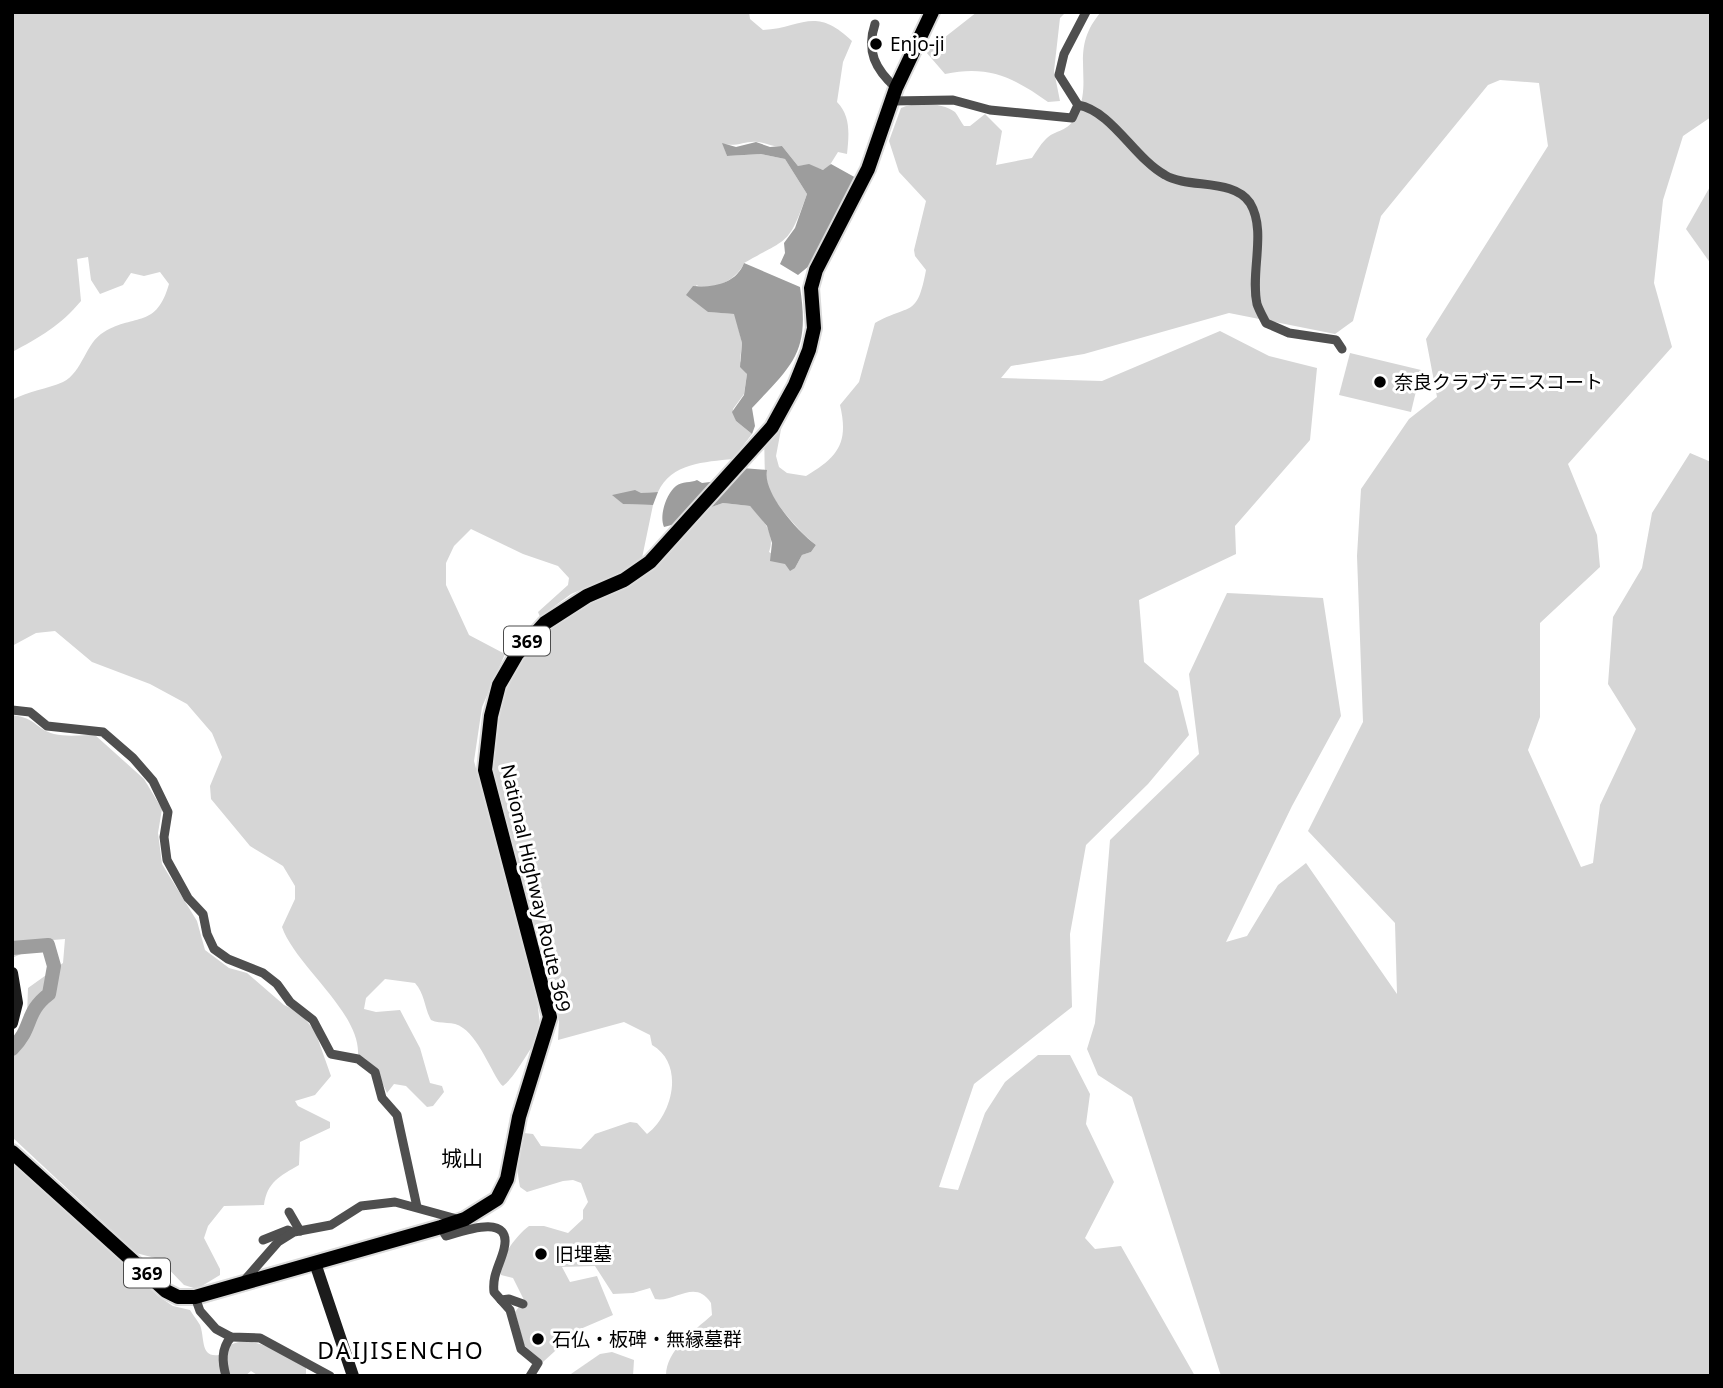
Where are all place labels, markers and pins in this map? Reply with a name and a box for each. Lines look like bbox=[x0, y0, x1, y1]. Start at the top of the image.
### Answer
place label: Enjo-ji bbox=[890, 31, 945, 57]
marker: Enjo-ji bbox=[868, 36, 884, 52]
place label: 奈良クラブテニスコート bbox=[1394, 369, 1603, 395]
marker: 奈良クラブテニスコート bbox=[1372, 374, 1388, 390]
place label: 旧埋墓 bbox=[555, 1241, 612, 1267]
marker: 旧埋墓 bbox=[533, 1246, 549, 1262]
place label: 石仏・板碑・無縁墓群 bbox=[552, 1326, 742, 1352]
marker: 石仏・板碑・無縁墓群 bbox=[530, 1331, 546, 1347]

